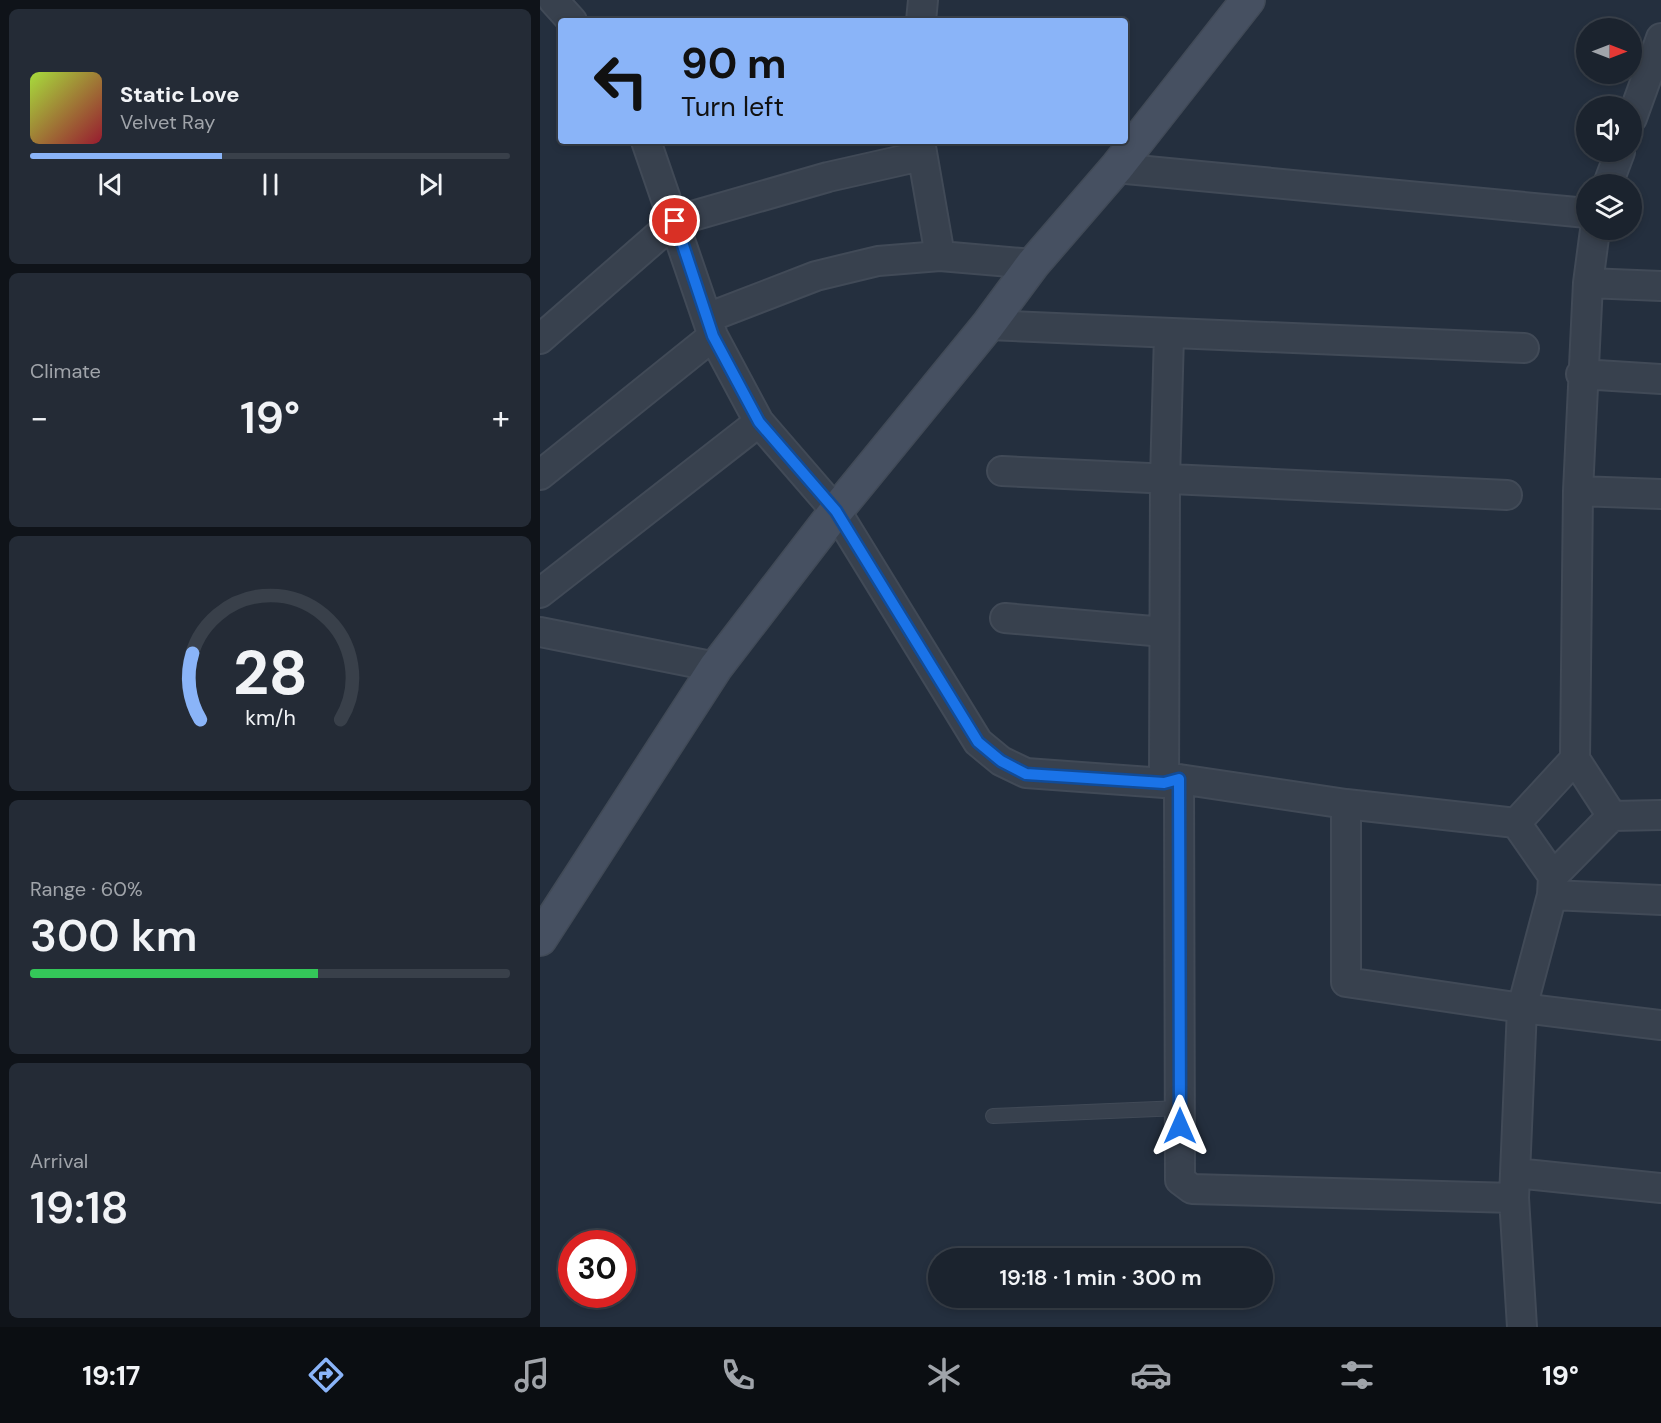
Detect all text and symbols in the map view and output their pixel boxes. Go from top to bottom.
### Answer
north arrow [1576,18,1642,84]
map controls [1576,18,1642,240]
text: 90 m [681,36,787,91]
icon: left [582,42,660,120]
text: Static Love [120,80,240,109]
text: Turn left [681,89,784,124]
button: sound [1576,96,1642,162]
text: Velvet Ray [120,109,215,135]
icon: previous [94,168,127,201]
icon: pause [254,168,287,201]
icon: next [414,168,447,201]
button: layers [1576,174,1642,240]
pin [649,195,700,246]
icon: arrive [658,204,691,237]
text: Climate [30,358,101,384]
text: 19° [240,388,300,447]
text: − [30,396,48,439]
text: + [492,396,510,439]
text: 28 [232,633,308,714]
text: km/h [245,705,295,733]
text: Range · 60% [30,876,143,902]
text: 300 km [30,906,197,965]
position arrow [1148,1094,1212,1158]
text: Arrival [30,1148,88,1174]
text: 19:18 [30,1178,129,1237]
speed limit sign: 30 [558,1230,636,1308]
text: 19:18 · 1 min · 300 m [999,1263,1202,1292]
icon: directions [305,1354,347,1396]
icon: music [511,1354,553,1396]
icon: phone [717,1354,759,1396]
icon: climate [923,1354,965,1396]
icon: car [1130,1354,1172,1396]
icon: filters [1336,1354,1378,1396]
text: 19:17 [82,1358,140,1393]
text: 19° [1542,1358,1579,1393]

